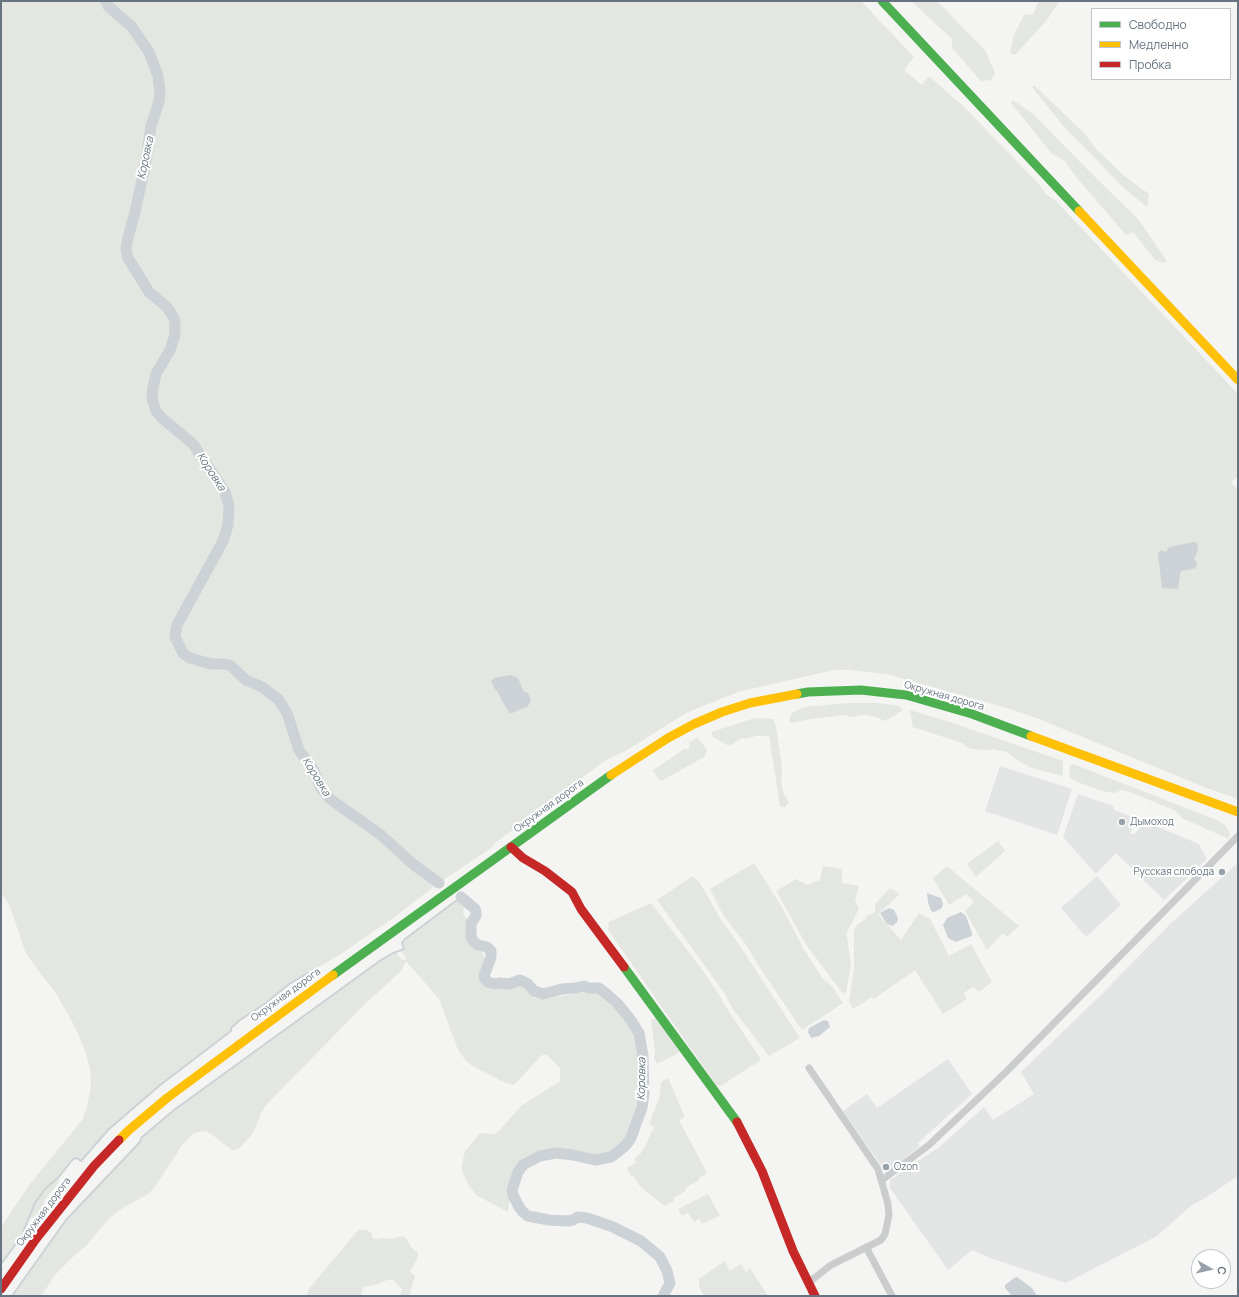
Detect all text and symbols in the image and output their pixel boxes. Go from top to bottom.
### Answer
legend [1091,8,1231,80]
text: Свободно [1129,16,1187,33]
text: Медленно [1129,36,1189,53]
text: Пробка [1129,56,1171,73]
water label: Коровка [135,136,157,180]
water label: Коровка [194,450,228,494]
street label: Окружная дорога [902,679,986,713]
water label: Коровка [299,755,333,799]
street label: Окружная дорога [512,777,586,835]
place label: Дымоход [1130,816,1174,828]
marker: Дымоход [1117,817,1127,827]
place label: Русская слобода [1134,866,1214,878]
marker: Русская слобода [1217,867,1227,877]
street label: Окружная дорога [249,966,323,1024]
water label: Коровка [635,1057,649,1101]
place label: Ozon [894,1161,918,1173]
marker: Ozon [881,1162,891,1172]
street label: Окружная дорога [14,1175,74,1249]
north arrow [1191,1249,1231,1289]
text: С [1214,1266,1230,1276]

